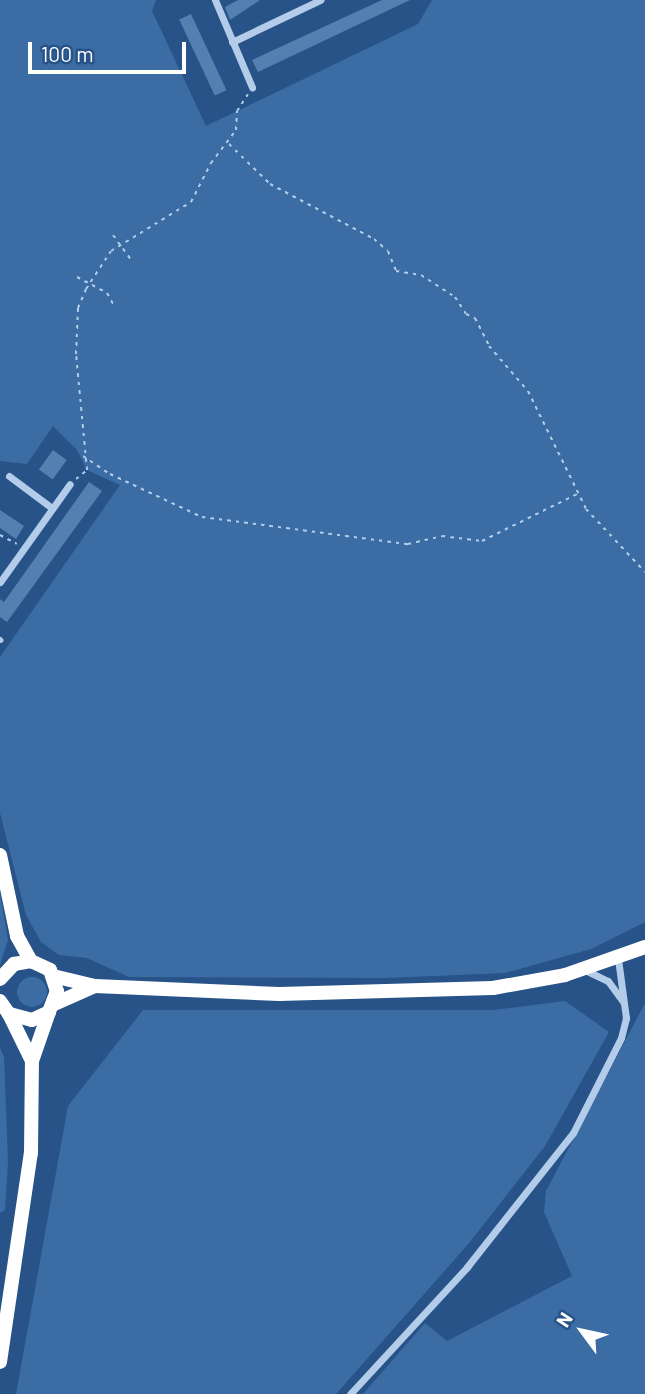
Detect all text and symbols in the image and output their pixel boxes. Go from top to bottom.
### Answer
scale bar [32,28,189,72]
text: 100 m [41,41,94,66]
north arrow [547,1296,617,1366]
text: N [551,1308,577,1331]

